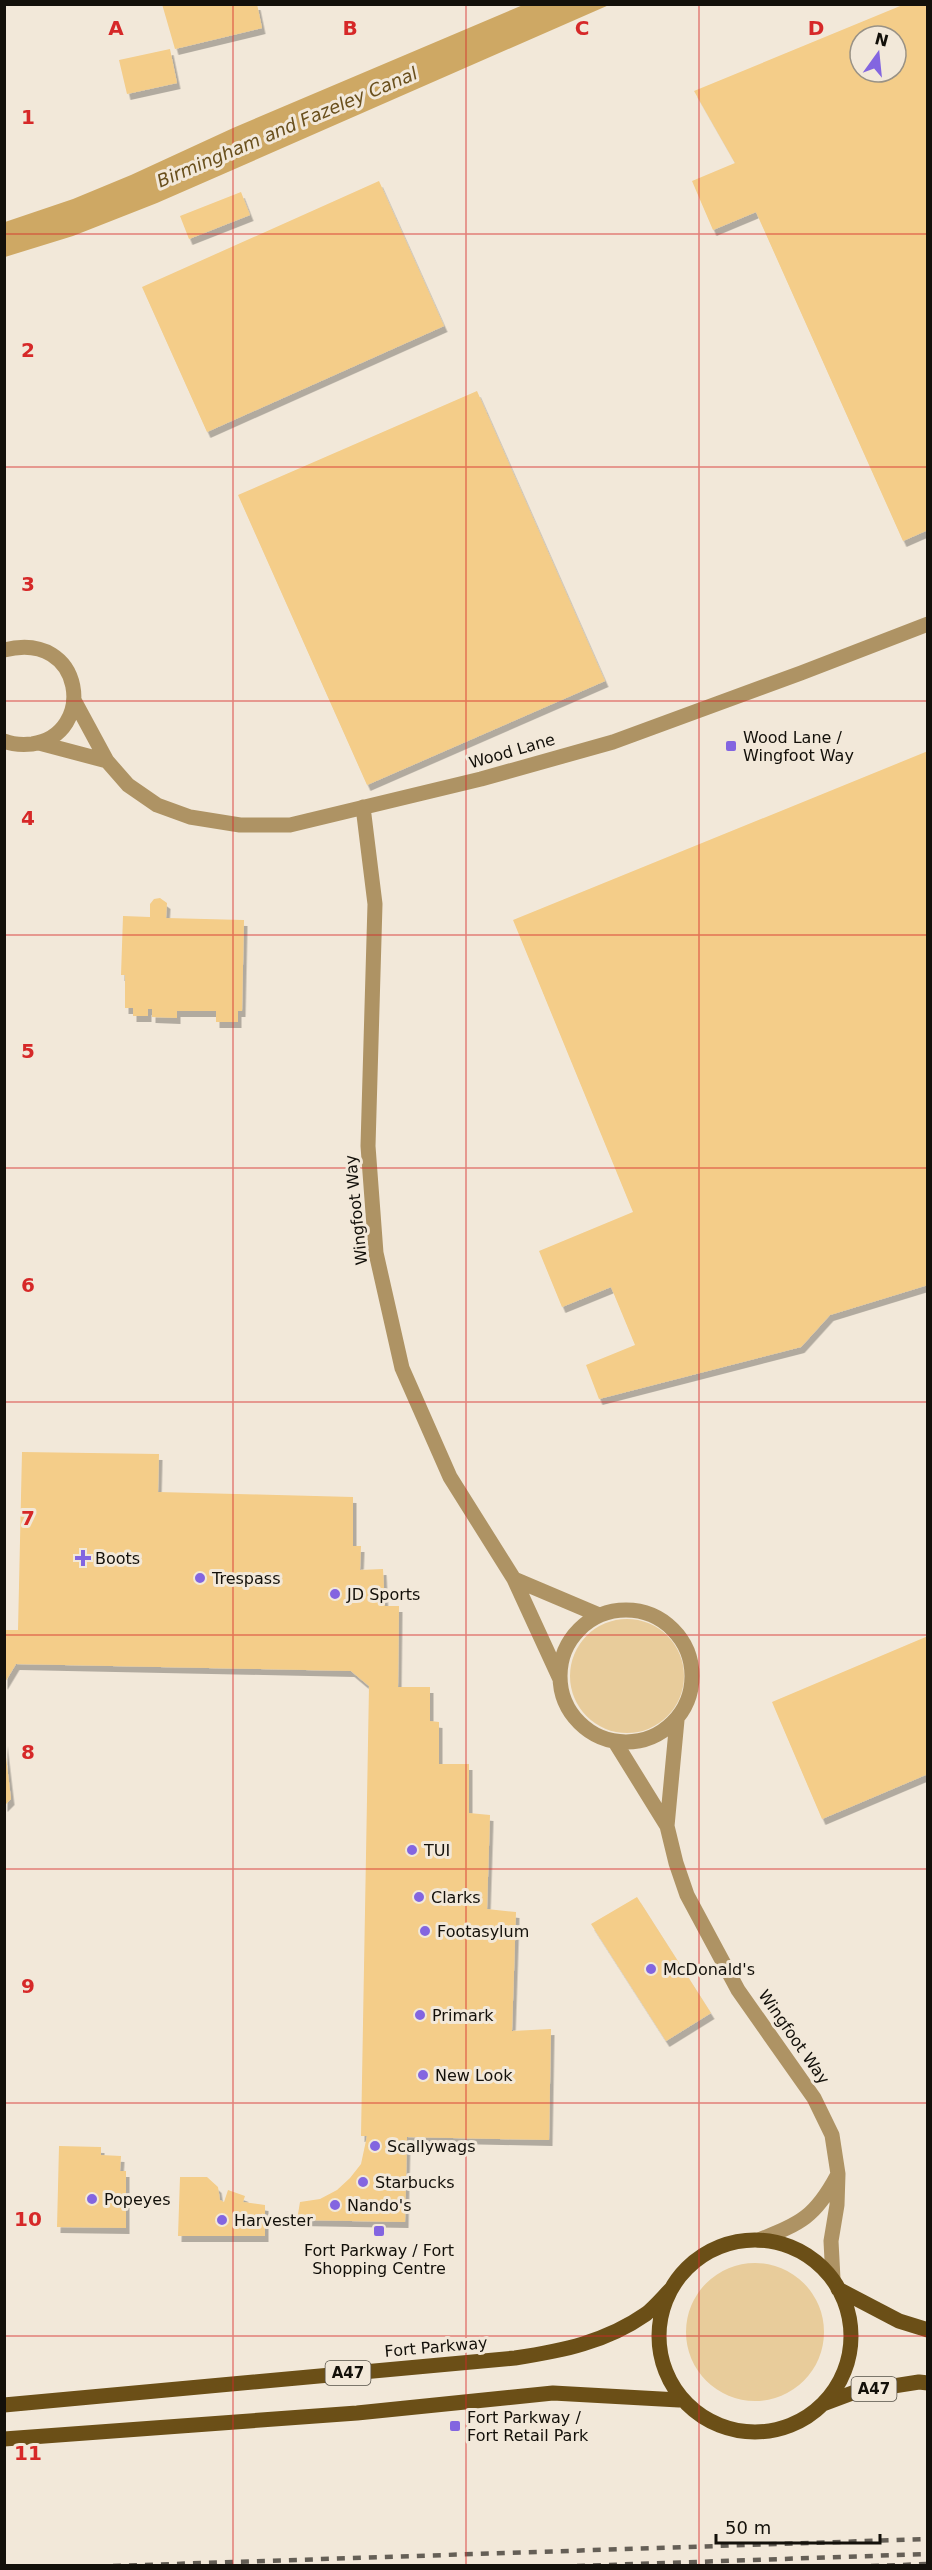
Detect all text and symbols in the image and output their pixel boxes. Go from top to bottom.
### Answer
text: A [108,16,124,40]
text: B [342,16,358,40]
text: C [575,16,589,40]
text: D [808,16,824,40]
north arrow [848,24,908,84]
text: N [873,29,891,51]
water label: Birmingham and Fazeley Canal [154,62,420,192]
text: 1 [21,105,35,129]
text: 2 [21,338,35,362]
text: 3 [21,572,35,596]
place label: Wood Lane / Wingfoot Way [743,728,854,765]
street label: Wood Lane [467,730,557,772]
marker: Wood Lane / Wingfoot Way [724,739,738,753]
text: 4 [21,806,35,830]
text: 5 [21,1039,35,1063]
street label: Wingfoot Way [341,1154,371,1266]
text: 6 [21,1273,35,1297]
text: 7 [21,1506,35,1530]
place label: Boots [95,1549,140,1568]
marker: Boots [76,1551,90,1565]
place label: Trespass [211,1569,280,1588]
marker: Trespass [193,1571,207,1585]
place label: JD Sports [346,1585,420,1604]
marker: JD Sports [328,1587,342,1601]
text: 8 [21,1740,35,1764]
place label: TUI [423,1841,450,1860]
marker: TUI [405,1843,419,1857]
place label: Clarks [431,1888,481,1907]
marker: Clarks [412,1890,426,1904]
place label: Footasylum [437,1922,529,1941]
marker: Footasylum [418,1924,432,1938]
place label: McDonald's [663,1960,755,1979]
marker: McDonald's [644,1962,658,1976]
text: 9 [21,1974,35,1998]
street label: Wingfoot Way [754,1986,834,2088]
place label: Primark [432,2006,494,2025]
marker: Primark [413,2008,427,2022]
place label: New Look [435,2066,513,2085]
marker: New Look [416,2068,430,2082]
place label: Scallywags [387,2137,476,2156]
marker: Scallywags [368,2139,382,2153]
place label: Starbucks [375,2173,455,2192]
marker: Starbucks [356,2175,370,2189]
place label: Popeyes [104,2190,171,2209]
marker: Popeyes [85,2192,99,2206]
place label: Nando's [347,2196,412,2215]
marker: Nando's [328,2198,342,2212]
text: 10 [14,2207,42,2231]
place label: Harvester [234,2211,313,2230]
marker: Harvester [215,2213,229,2227]
marker: Fort Parkway / Fort Shopping Centre [372,2224,386,2238]
place label: Fort Parkway / Fort Shopping Centre [304,2241,454,2278]
street label: Fort Parkway [384,2333,488,2361]
road number: A47 [326,2361,370,2385]
road number: A47 [852,2377,896,2401]
place label: Fort Parkway / Fort Retail Park [467,2408,589,2445]
marker: Fort Parkway / Fort Retail Park [448,2419,462,2433]
text: 11 [14,2441,42,2465]
scale bar [716,2507,880,2545]
text: 50 m [725,2517,771,2538]

